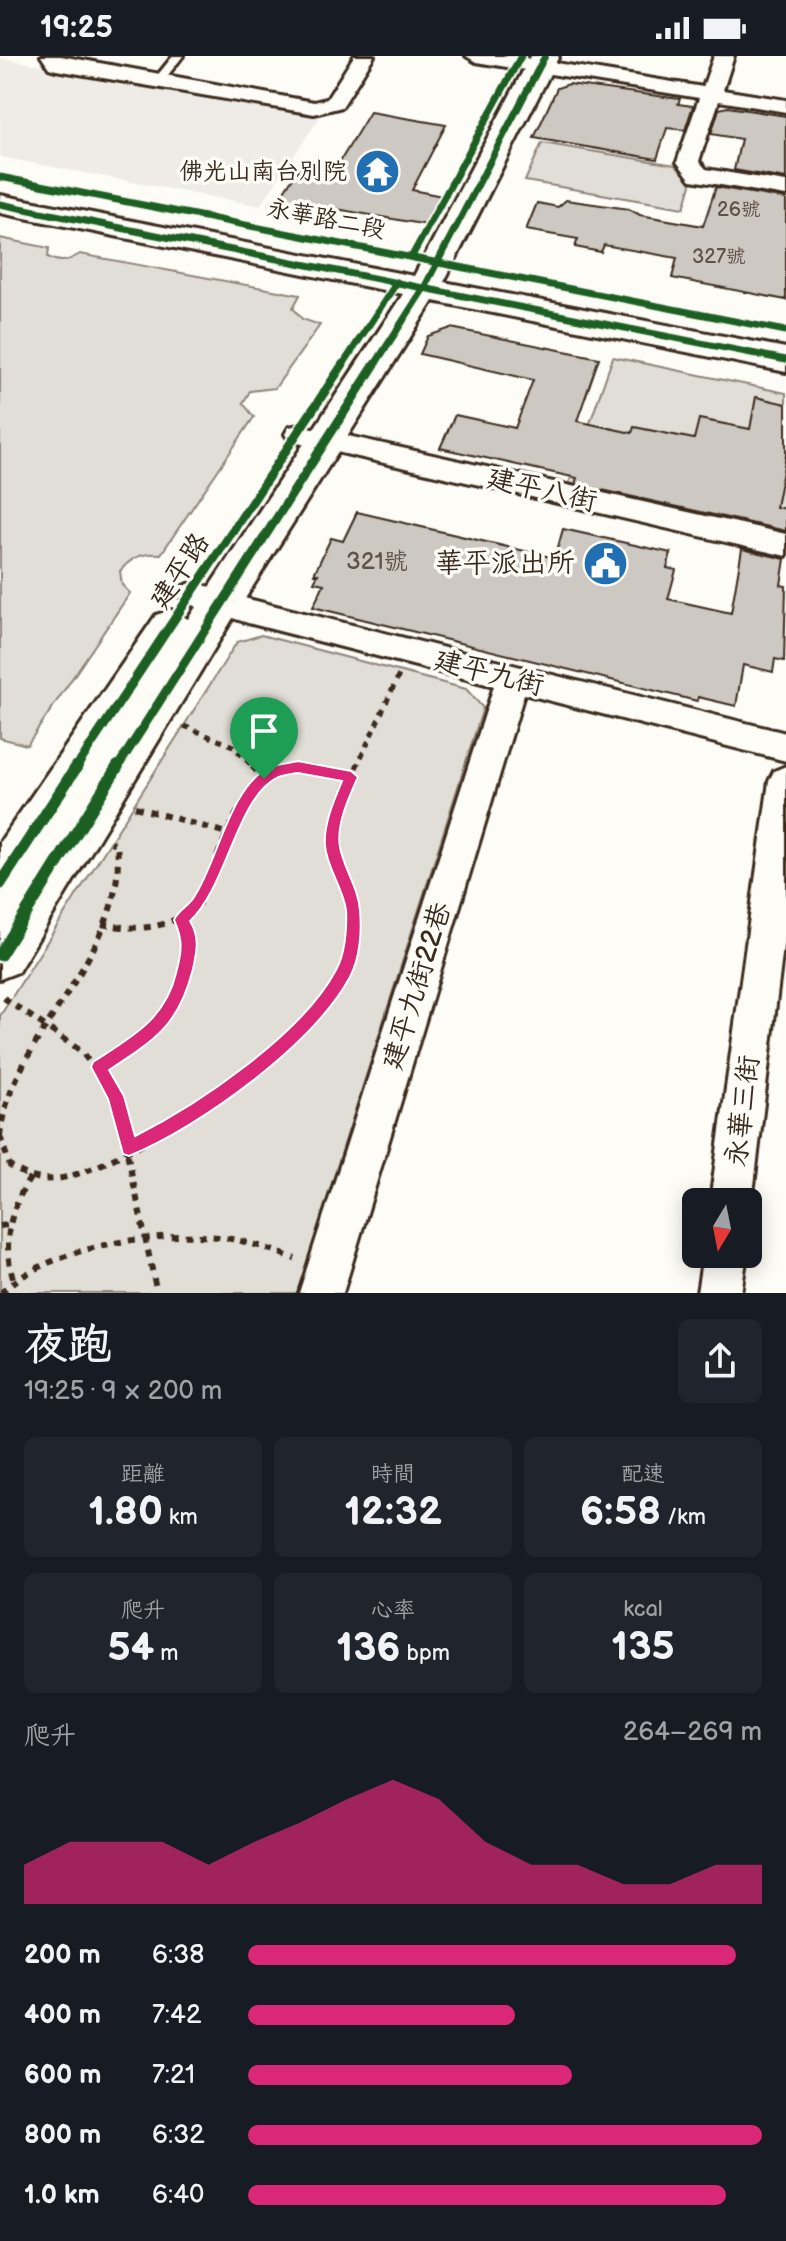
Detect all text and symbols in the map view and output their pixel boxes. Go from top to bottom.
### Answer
text: 19:25 [40,10,113,46]
temple icon: 佛光山南台別院 [354,147,402,195]
place label: 佛光山南台別院 [179,157,347,186]
street label: 永華路二段 [264,193,388,245]
house number: 26號 [717,198,761,222]
house number: 327號 [692,245,746,269]
street label: 建平八街 [484,461,600,519]
street label: 建平路 [143,527,217,615]
public building icon: 華平派出所 [582,539,630,587]
house number: 321號 [346,547,408,576]
place label: 華平派出所 [435,547,575,580]
street label: 建平九街 [431,643,547,703]
pin [230,697,298,779]
icon: arrive [242,709,286,753]
street label: 建平九街22巷 [376,897,458,1074]
street label: 永華三街 [720,1053,766,1169]
north arrow [682,1188,762,1268]
map controls [682,1188,762,1268]
text: 夜跑 [24,1319,112,1372]
button: share [678,1319,762,1403]
text: 19:25 · 9 × 200 m [24,1376,222,1407]
text: 距離 [121,1461,165,1488]
text: 時間 [371,1461,415,1488]
text: 配速 [621,1461,665,1488]
text: 1.80 [88,1488,163,1536]
text: 12:32 [344,1488,442,1536]
text: 6:58 [580,1488,661,1536]
text: km [163,1504,198,1531]
text: /km [661,1504,706,1531]
text: kcal [623,1596,663,1623]
text: 爬升 [121,1597,165,1624]
text: 心率 [371,1597,415,1624]
text: 135 [611,1623,675,1671]
text: 54 [108,1624,154,1672]
text: 136 [336,1624,401,1672]
text: m [154,1640,178,1667]
text: bpm [401,1640,450,1667]
text: 264–269 m [623,1717,762,1748]
text: 爬升 [24,1721,76,1752]
text: 200 m [24,1940,101,1971]
text: 6:38 [152,1940,204,1971]
text: 400 m [24,2000,101,2031]
text: 7:42 [152,2000,201,2031]
text: 600 m [24,2060,101,2091]
text: 7:21 [152,2060,195,2091]
text: 800 m [24,2120,101,2151]
text: 6:32 [152,2120,204,2151]
text: 1.0 km [24,2180,100,2211]
text: 6:40 [152,2180,204,2211]

